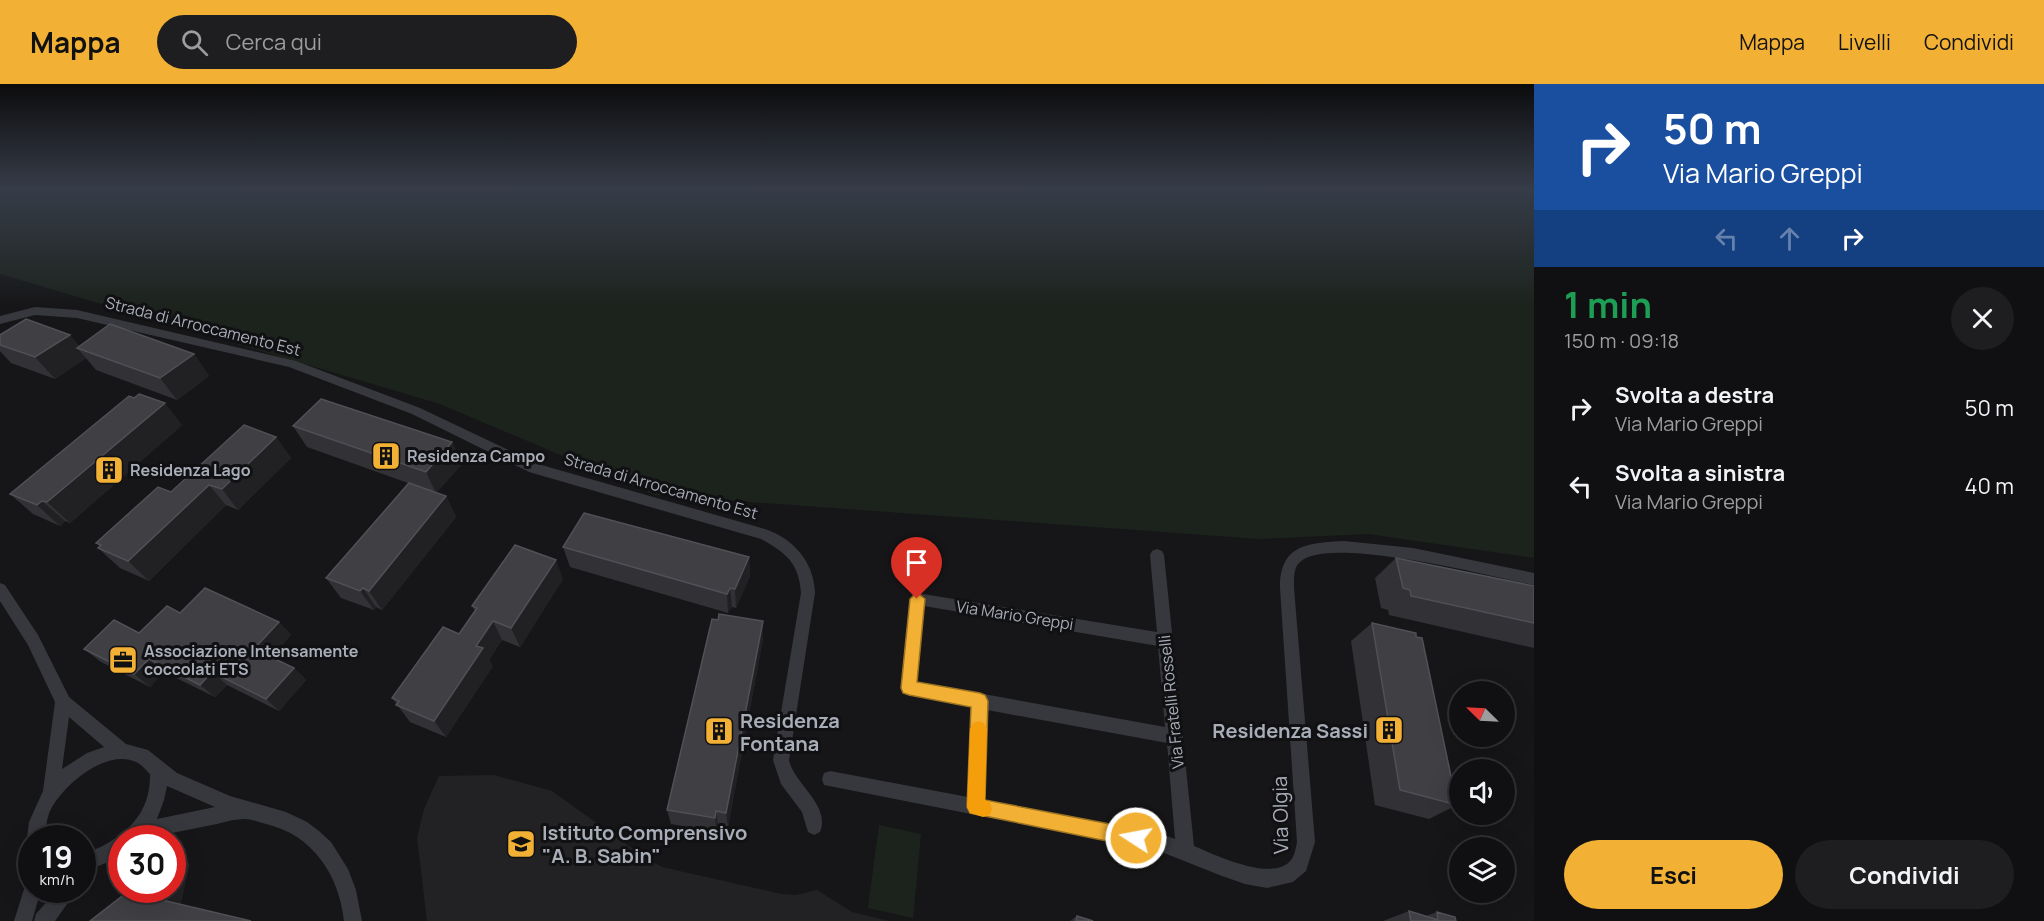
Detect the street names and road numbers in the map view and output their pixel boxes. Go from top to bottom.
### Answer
street label: Strada di Arroccamento Est [103,291,303,361]
street label: Strada di Arroccamento Est [562,448,760,524]
street label: Via Mario Greppi [955,595,1075,635]
street label: Via Fratelli Rosselli [1153,634,1189,770]
street label: Via Olgia [1266,776,1294,854]

